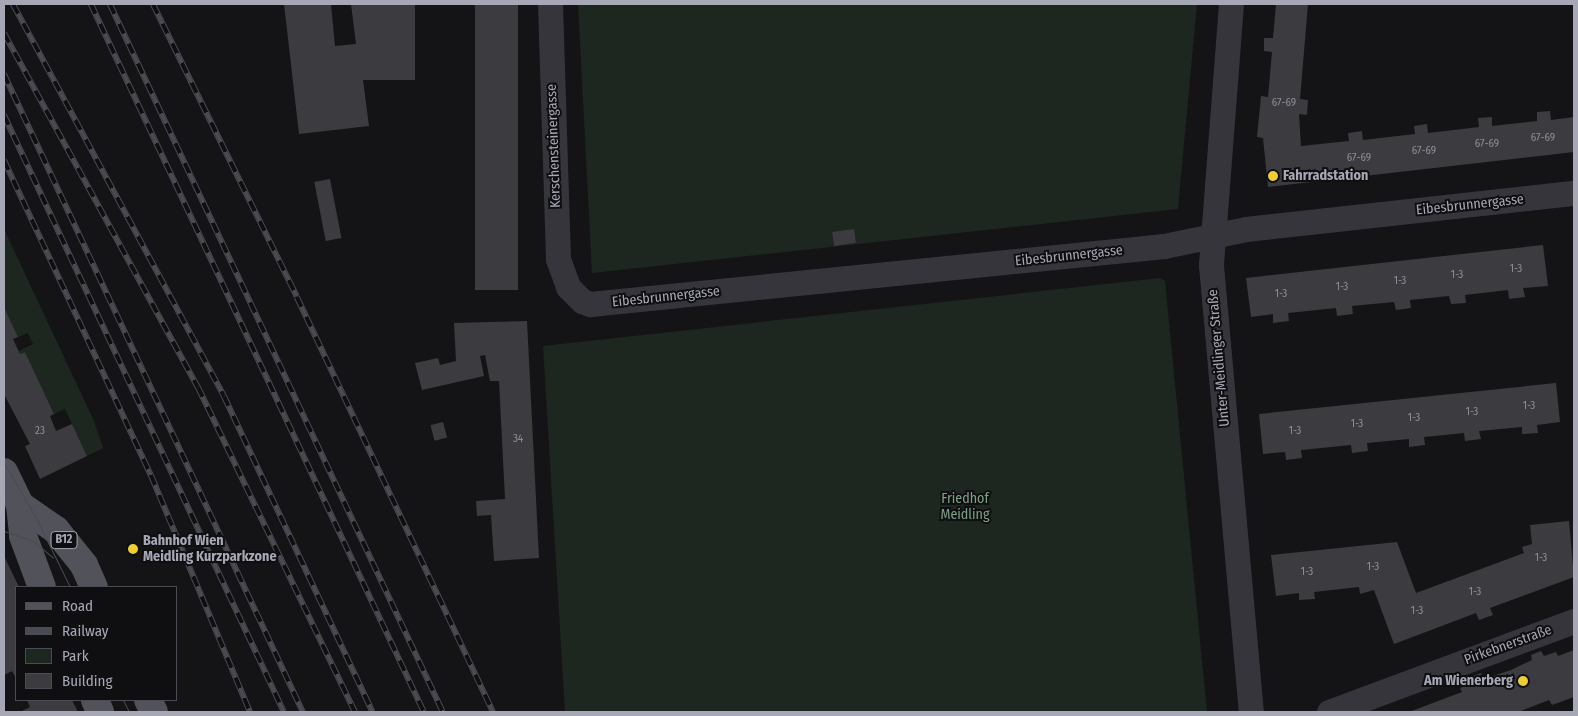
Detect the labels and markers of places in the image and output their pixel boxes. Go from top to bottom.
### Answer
place label: Fahrradstation [1283,168,1368,184]
marker: Fahrradstation [1267,170,1279,182]
place label: Bahnhof Wien Meidling Kurzparkzone [143,533,276,566]
marker: Bahnhof Wien Meidling Kurzparkzone [127,543,139,555]
place label: Am Wienerberg [1424,673,1513,689]
marker: Am Wienerberg [1517,675,1529,687]

